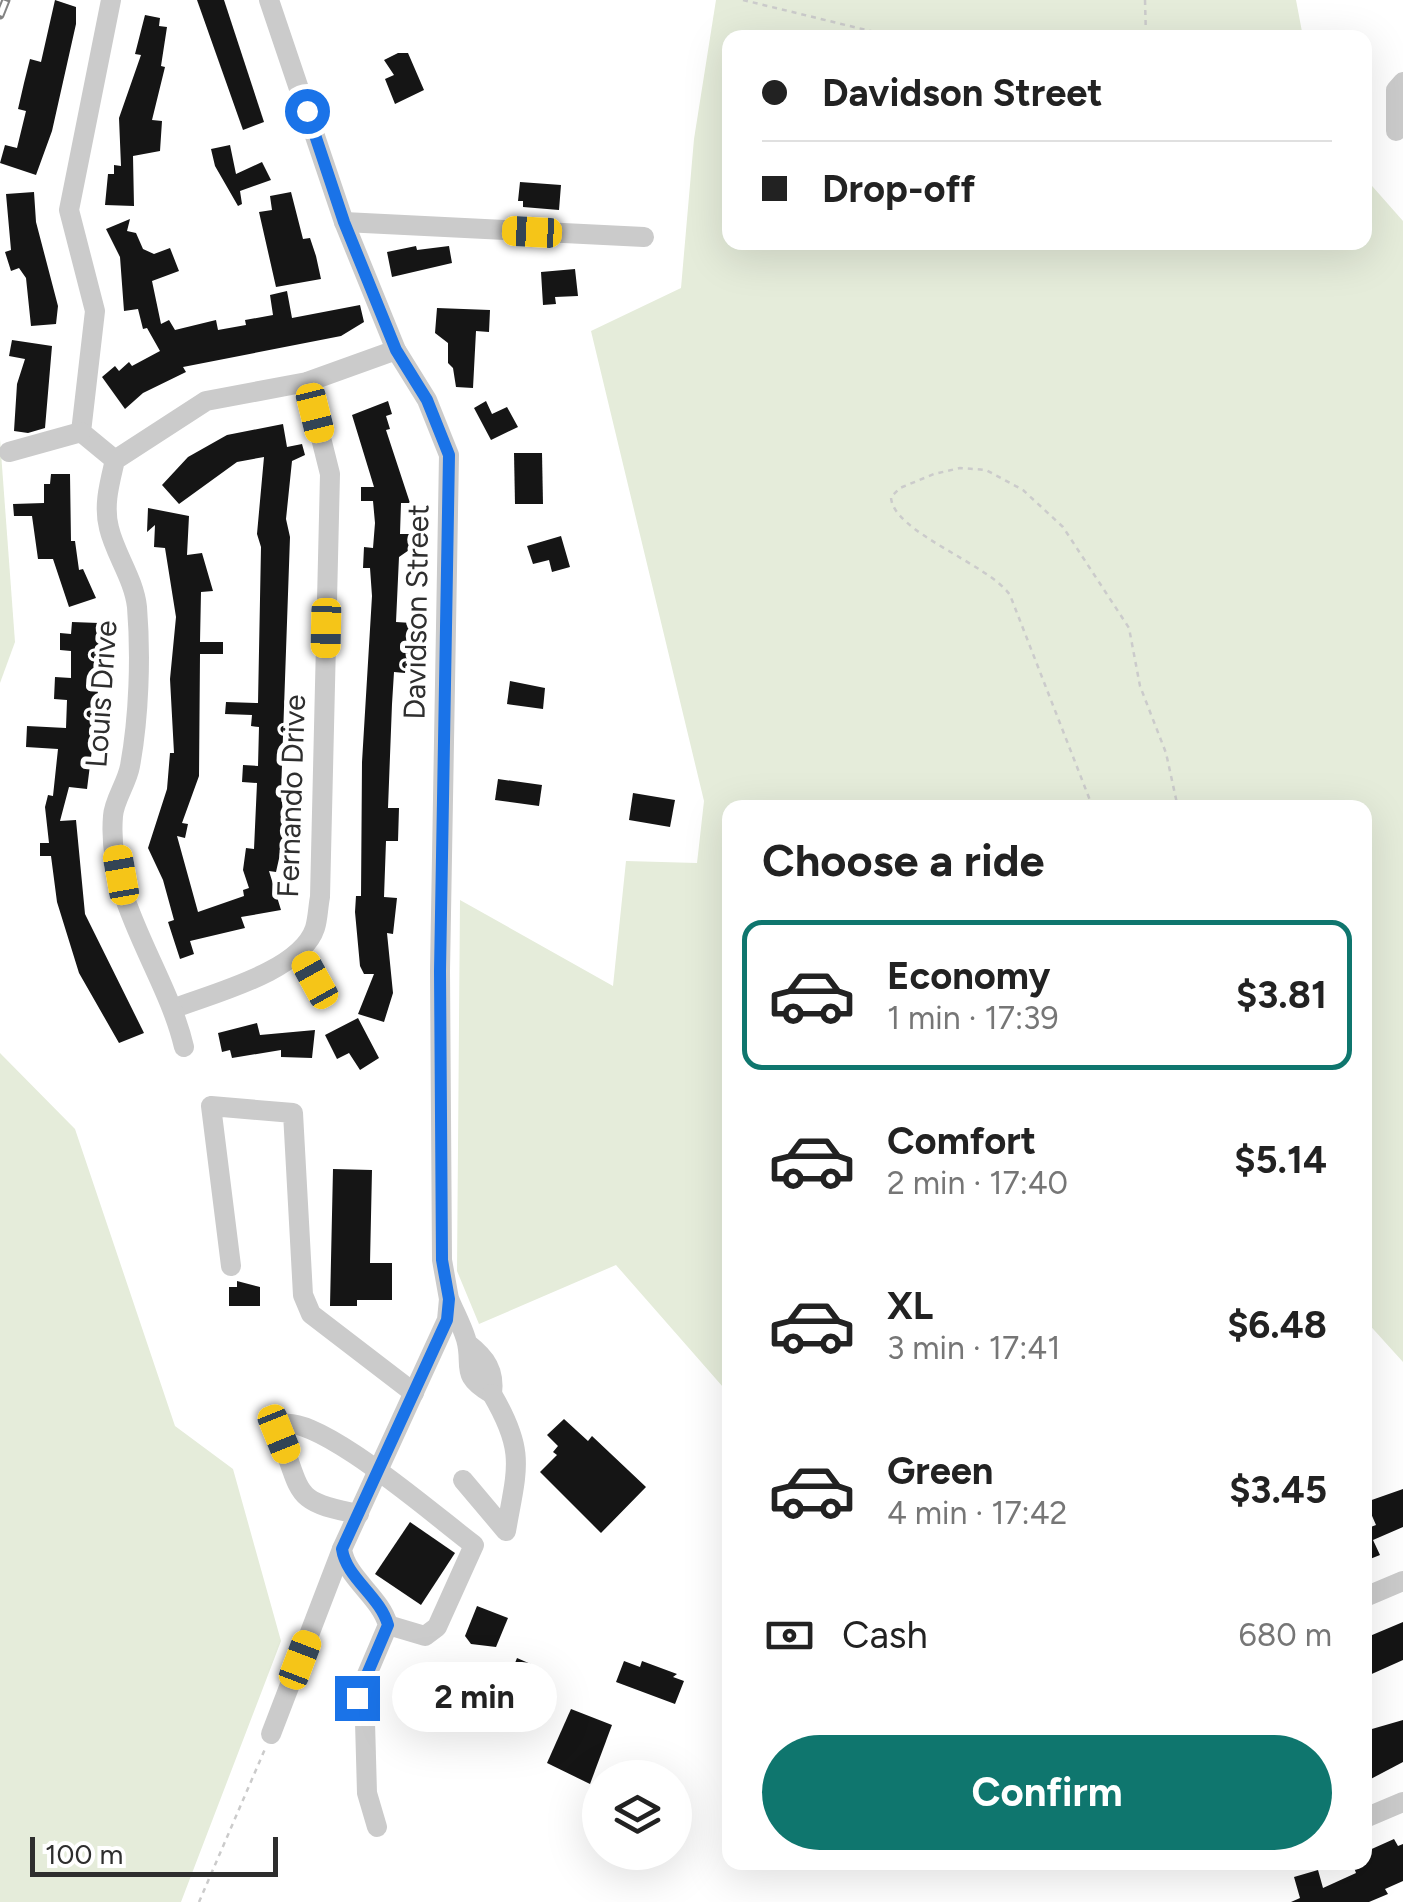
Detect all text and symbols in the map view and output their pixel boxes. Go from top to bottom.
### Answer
text: Davidson Street [822,70,1103,116]
route start [285,89,330,134]
text: Drop-off [822,166,975,212]
car [501,215,563,249]
car [293,380,337,446]
street label: Davidson Street [396,504,436,720]
car [310,598,342,658]
street label: Louis Drive [77,619,125,769]
street label: Fernando Drive [269,694,313,898]
text: Choose a ride [762,833,1044,887]
car [101,843,141,907]
car [287,946,343,1014]
icon: car [767,950,857,1040]
text: Economy [887,953,1050,999]
text: $3.81 [1236,972,1327,1018]
text: 1 min · 17:39 [887,999,1059,1037]
icon: car [767,1115,857,1205]
text: Comfort [887,1118,1036,1164]
text: $5.14 [1234,1137,1327,1183]
text: 2 min · 17:40 [887,1164,1068,1202]
icon: car [767,1280,857,1370]
text: XL [887,1283,933,1329]
text: $6.48 [1227,1302,1327,1348]
text: 3 min · 17:41 [887,1329,1060,1367]
car [254,1401,304,1467]
icon: car [767,1445,857,1535]
text: Green [887,1448,993,1494]
text: $3.45 [1229,1467,1327,1513]
text: 4 min · 17:42 [887,1494,1067,1532]
icon: cash [762,1608,817,1663]
text: Cash [842,1612,928,1658]
text: 680 m [1239,1616,1332,1654]
car [275,1627,325,1693]
callout: 2 min [392,1663,557,1733]
route end [335,1676,380,1721]
text: 2 min [434,1678,515,1716]
button: Confirm [762,1735,1332,1850]
map controls [582,1760,692,1870]
button: layers [582,1760,692,1870]
scale bar [30,1832,278,1876]
text: 100 m [45,1837,123,1871]

